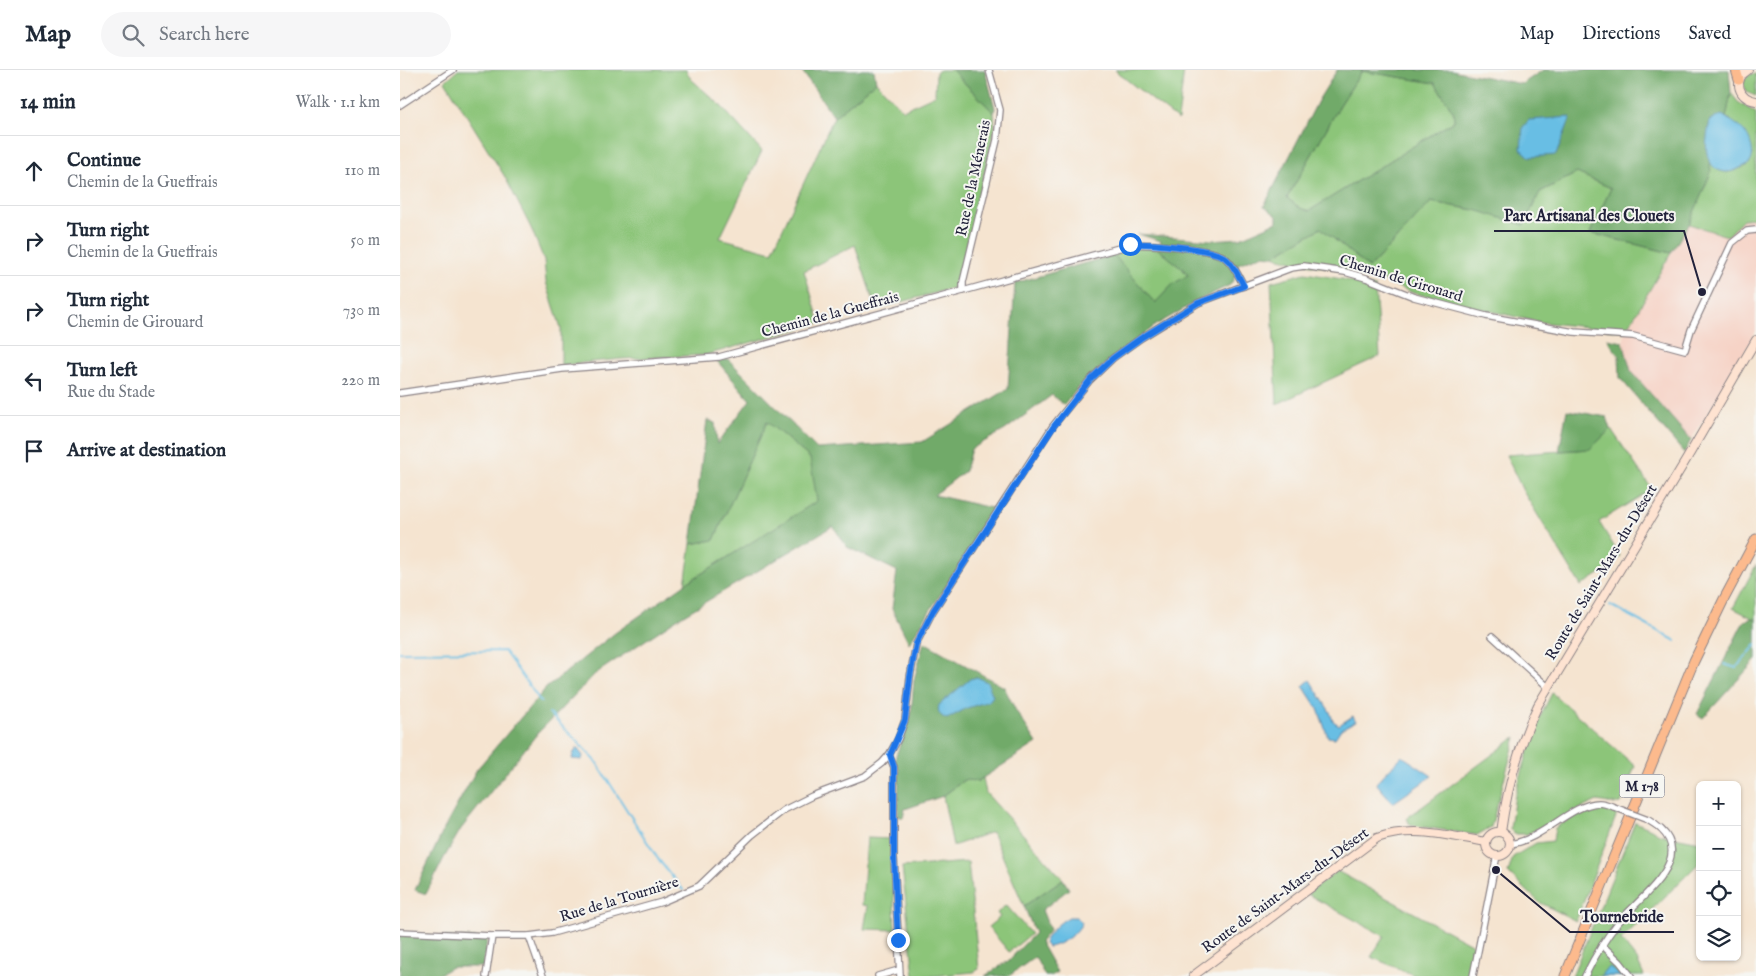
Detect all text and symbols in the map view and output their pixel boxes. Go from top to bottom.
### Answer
search box [101,12,451,57]
text: Map [25,19,71,50]
icon: search [119,21,147,49]
text: Search here [159,23,250,47]
text: Map [1520,23,1554,46]
text: Directions [1582,23,1660,46]
text: Saved [1688,23,1731,46]
text: 14 min [20,89,76,116]
text: Walk · 1.1 km [296,93,380,113]
street label: Rue de la Ménerais [952,118,995,238]
text: Continue [67,149,141,173]
icon: ahead [20,157,48,185]
text: 110 m [344,161,380,181]
text: Chemin de la Gueffrais [67,173,218,193]
callout: Parc Artisanal des Clouets [1494,200,1684,231]
text: Parc Artisanal des Clouets [1504,207,1675,227]
text: Turn right [67,219,149,243]
icon: right [20,227,48,255]
text: 50 m [351,231,380,251]
route start [1119,233,1142,256]
text: Chemin de la Gueffrais [67,243,218,263]
street label: Chemin de Girouard [1337,251,1466,307]
street label: Chemin de la Gueffrais [759,287,901,342]
text: Turn right [67,289,149,313]
icon: right [20,297,48,325]
text: 730 m [343,301,380,321]
text: Chemin de Girouard [67,313,203,333]
text: Turn left [67,359,138,383]
icon: left [20,367,48,395]
text: 220 m [341,371,380,391]
text: Rue du Stade [67,383,155,403]
icon: arrive [20,437,48,465]
text: Arrive at destination [67,439,226,463]
street label: Route de Saint-Mars-du-Désert [1541,481,1662,664]
road number: M 178 [1620,774,1664,798]
map controls [1696,781,1741,961]
button: + [1696,781,1741,826]
street label: Route de Saint-Mars-du-Désert [1198,823,1372,957]
button: − [1696,826,1741,871]
button: locate [1696,871,1741,916]
street label: Rue de la Tournière [557,872,681,927]
callout: Tournebride [1570,901,1674,932]
text: Tournebride [1579,908,1664,928]
button: layers [1696,916,1741,961]
route end [887,929,910,952]

